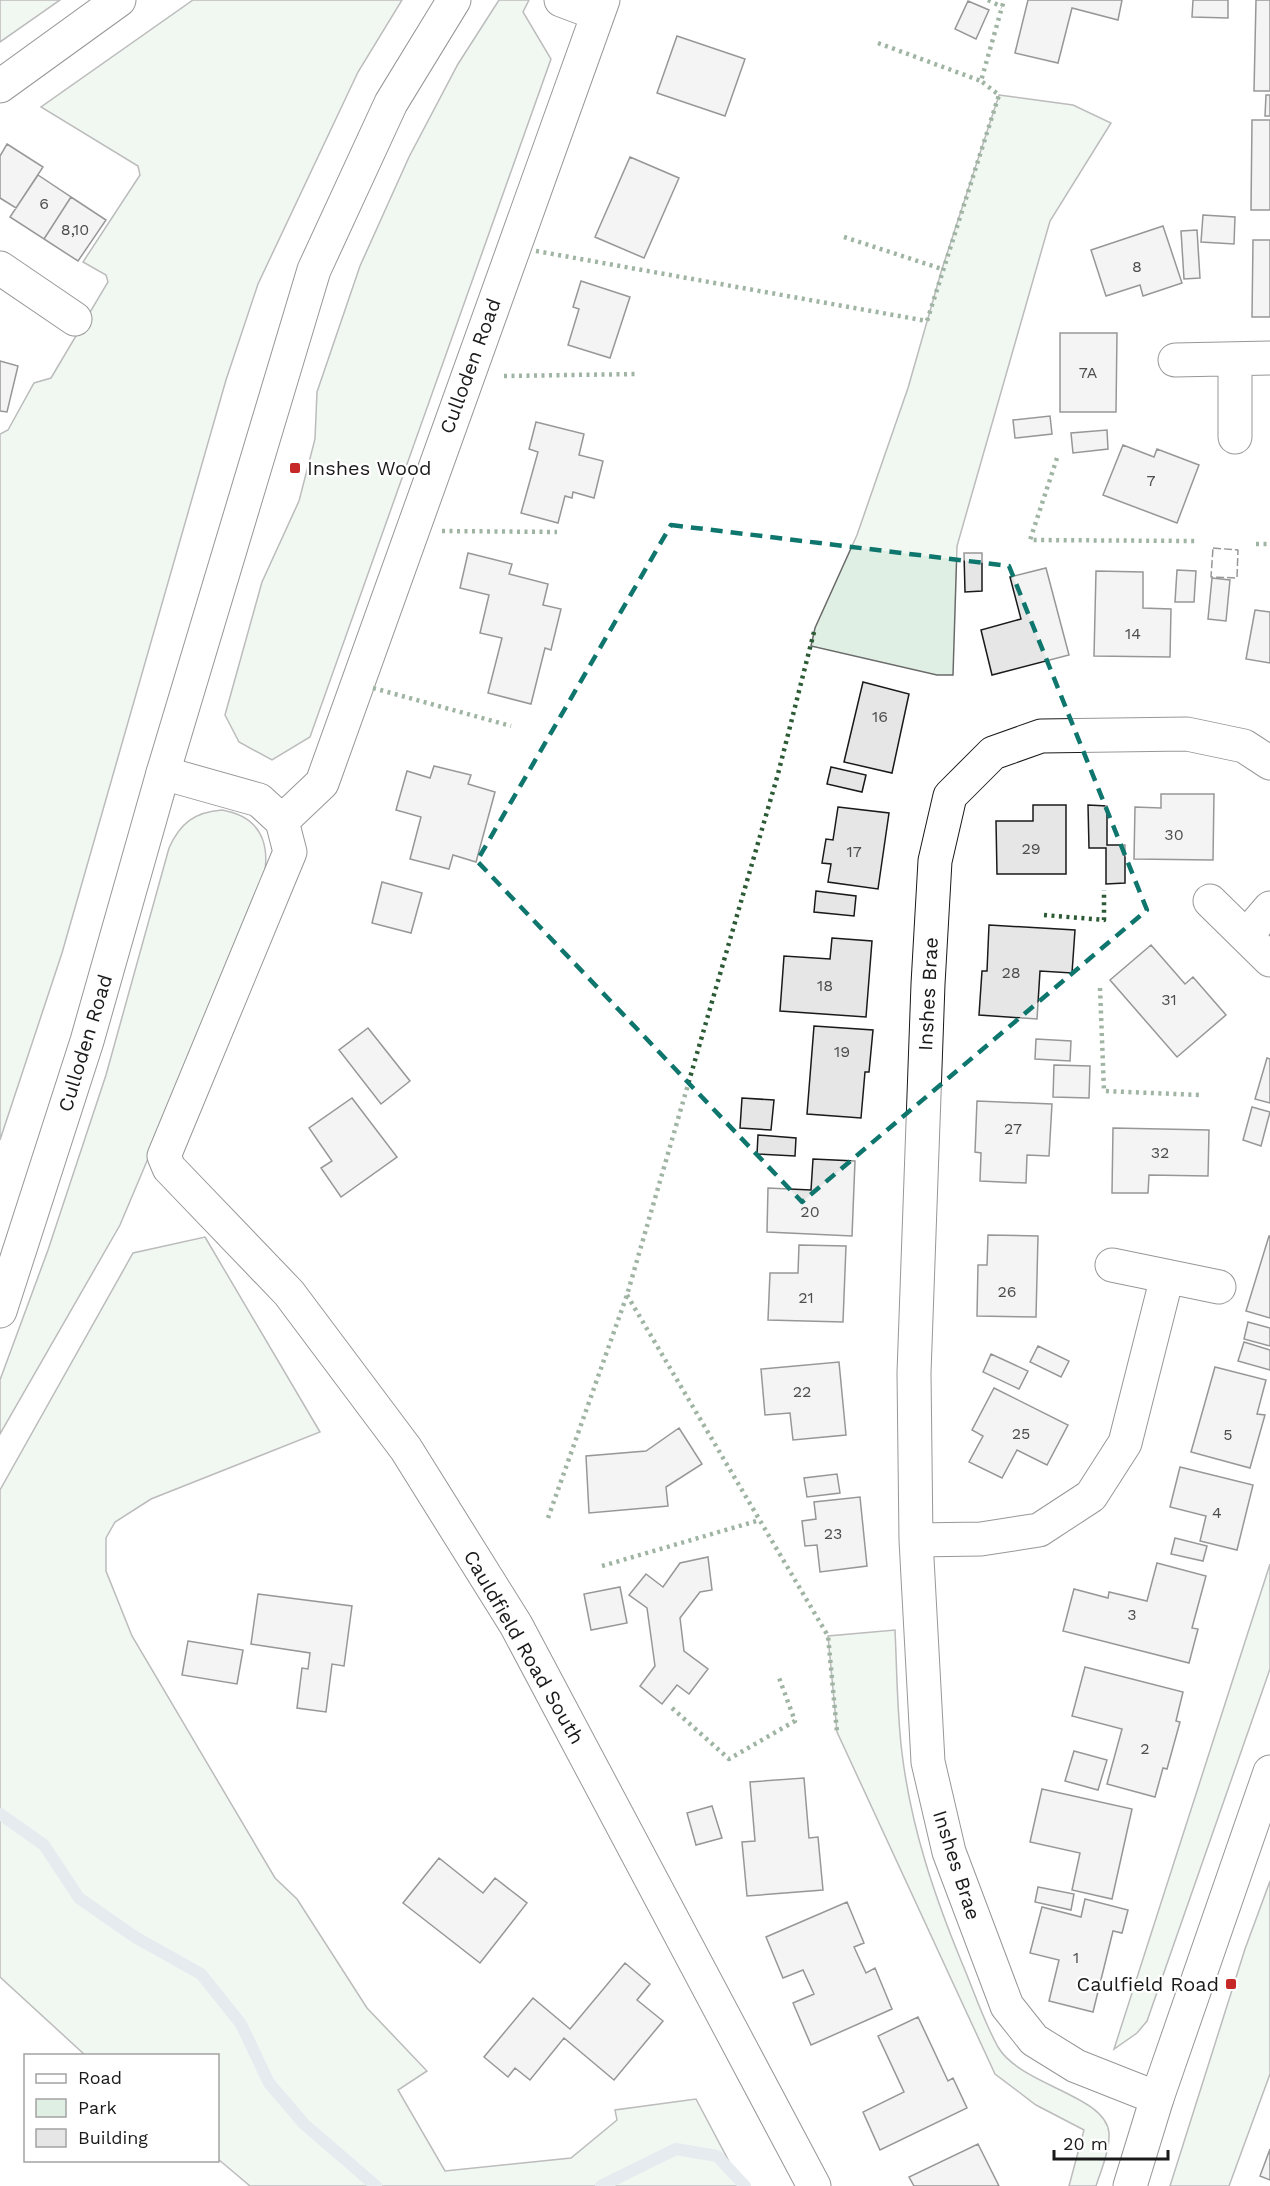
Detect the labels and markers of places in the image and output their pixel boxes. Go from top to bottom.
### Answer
place label: Inshes Wood [307,456,432,480]
marker: Inshes Wood [288,461,302,475]
place label: Caulfield Road [1076,1972,1219,1996]
marker: Caulfield Road [1224,1977,1238,1991]

